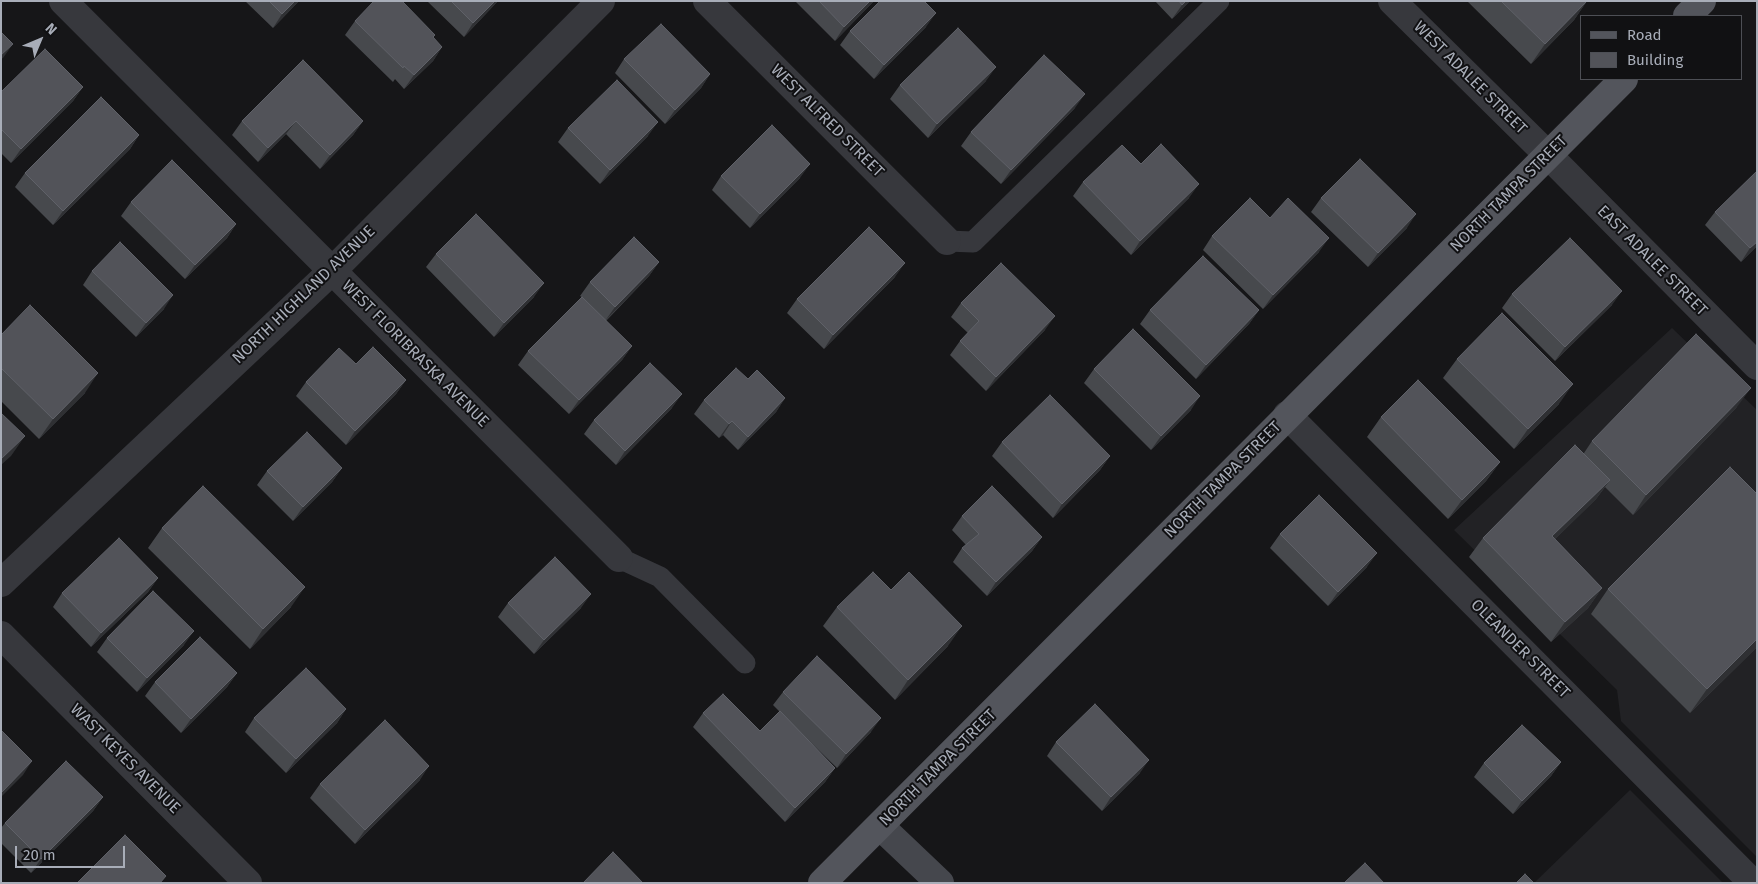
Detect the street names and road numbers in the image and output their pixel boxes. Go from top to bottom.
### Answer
street label: WEST ADALEE STREET [1409,17,1531,139]
street label: WEST ALFRED STREET [766,60,888,182]
street label: NORTH TAMPA STREET [1447,132,1571,256]
street label: EAST ADALEE STREET [1593,202,1711,320]
street label: NORTH HIGHLAND AVENUE [229,222,379,368]
street label: WEST FLORIBRASKA AVENUE [338,277,492,431]
street label: NORTH TAMPA STREET [1161,418,1285,542]
street label: OLEANDER STREET [1466,595,1574,703]
street label: WAST KEYES AVENUE [66,700,184,818]
street label: NORTH TAMPA STREET [876,706,1000,830]

